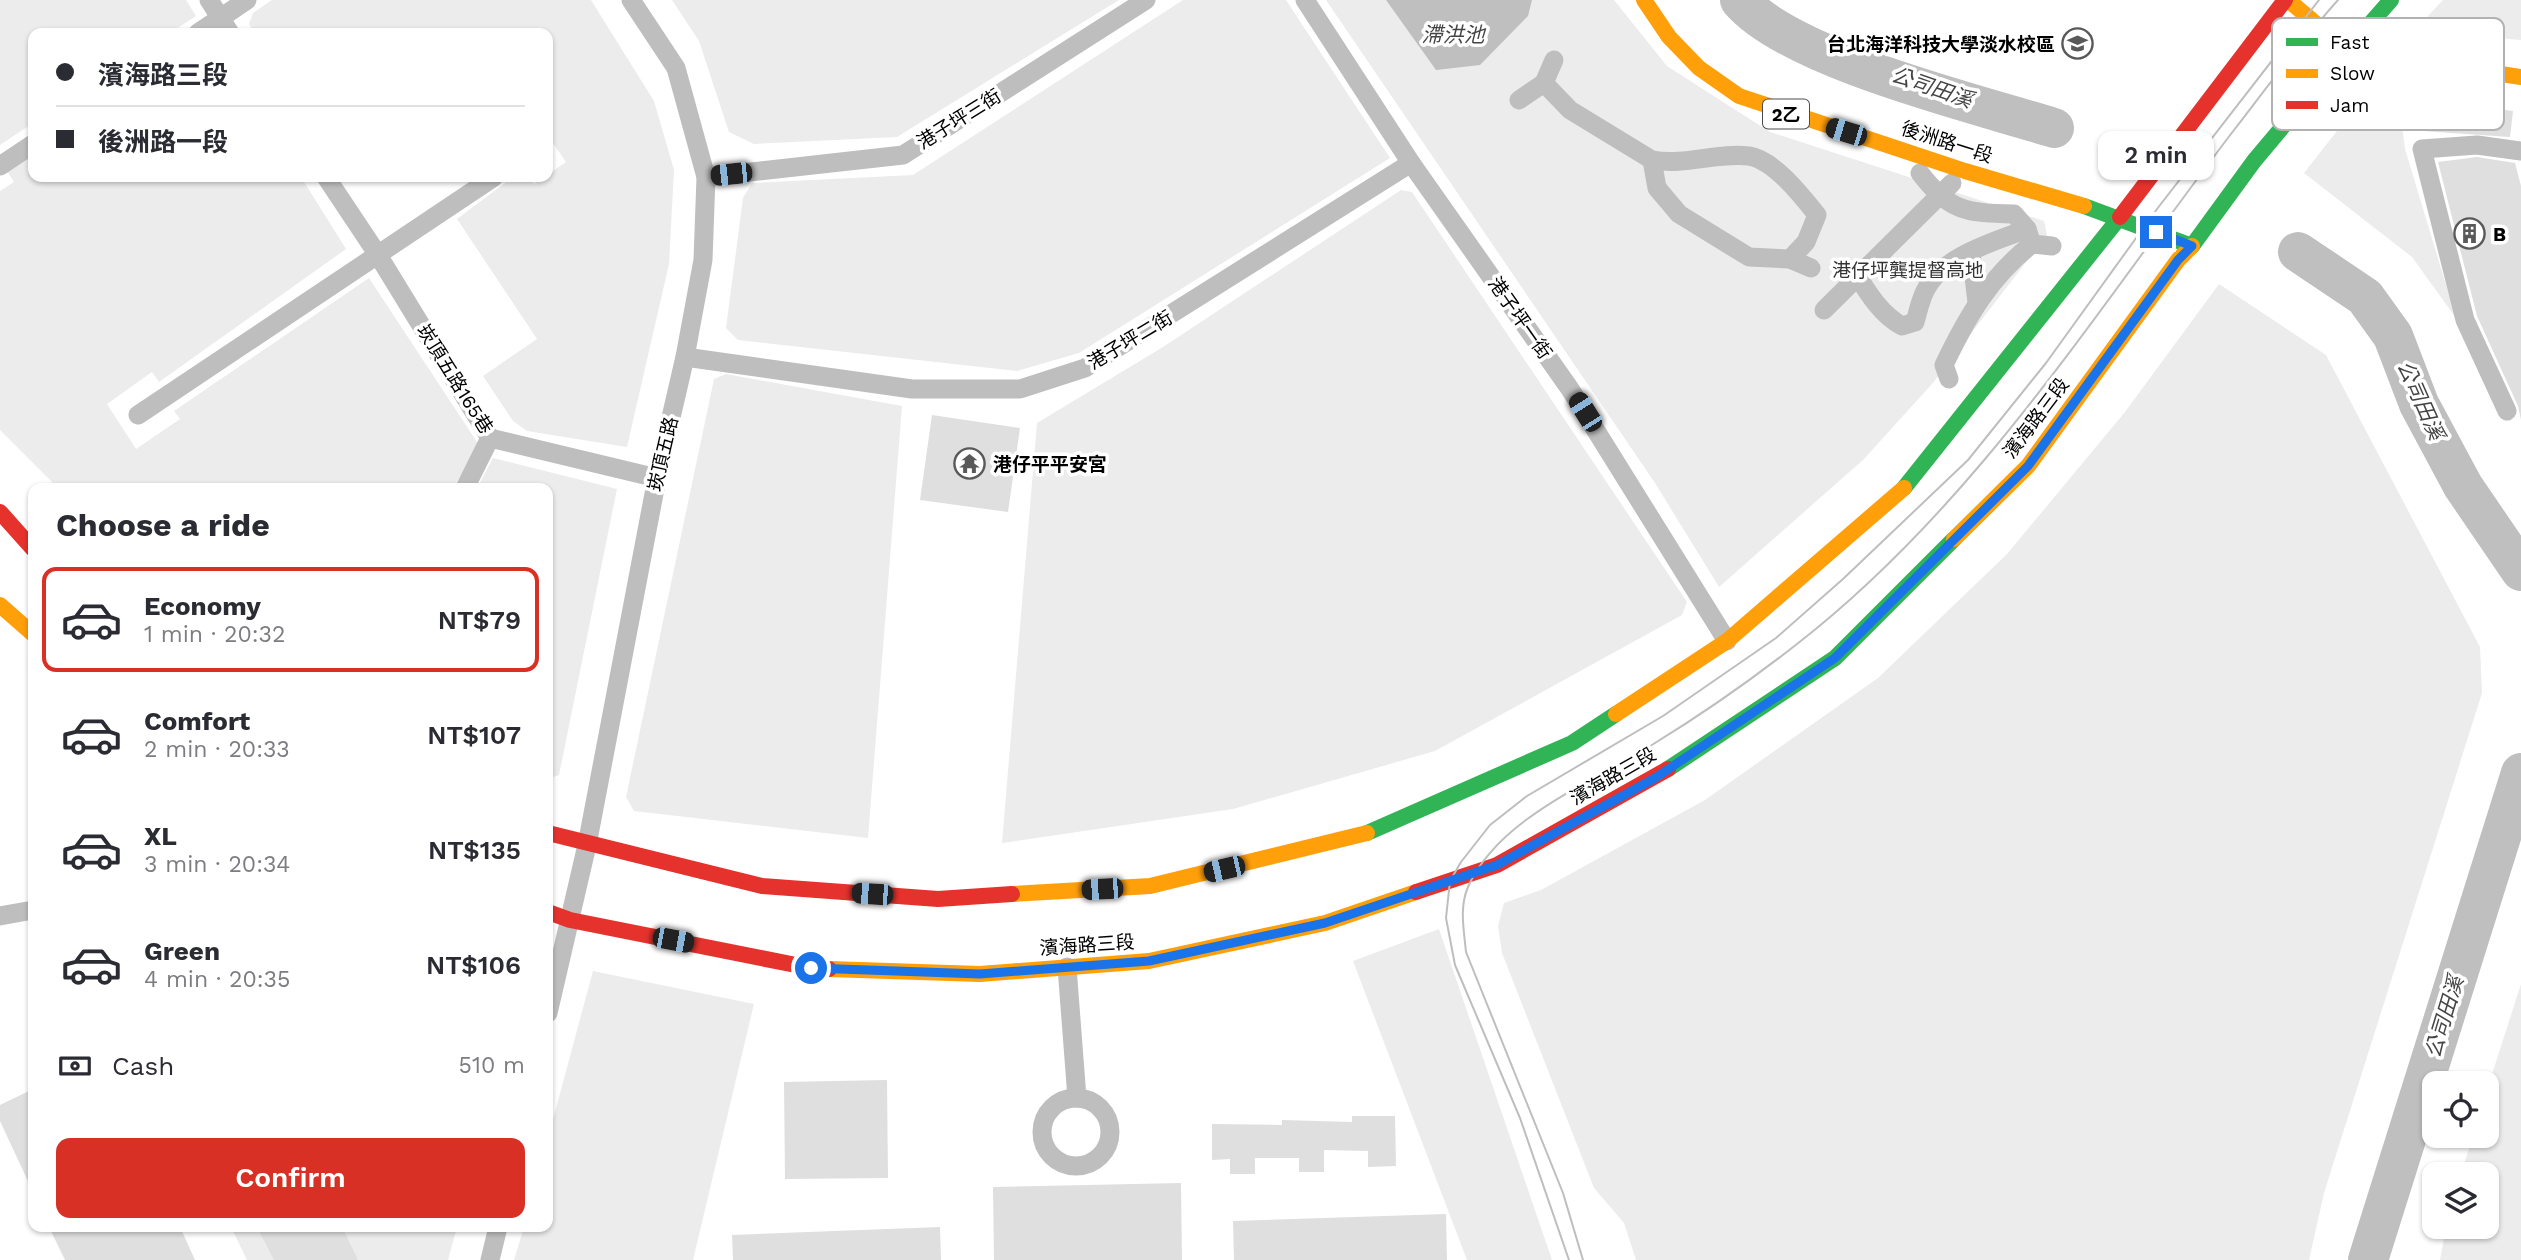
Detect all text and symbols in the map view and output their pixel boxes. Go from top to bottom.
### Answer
legend [2272,18,2504,130]
water label: 滯洪池 [1422,22,1486,47]
school or university icon: 台北海洋科技大學淡水校區 [2061,27,2095,61]
text: Fast [2330,31,2369,54]
place label: 台北海洋科技大學淡水校區 [1827,33,2055,56]
text: 濱海路三段 [98,60,228,90]
water label: 公司田溪 [1888,62,1979,113]
text: Slow [2330,62,2375,85]
street label: 港子坪三街 [913,84,1005,154]
text: Jam [2330,94,2369,117]
road number: 2乙 [1763,100,1809,128]
car [1823,116,1870,148]
street label: 後洲路一段 [1898,116,1996,168]
text: 後洲路一段 [98,127,228,157]
callout: 2 min [2098,131,2214,180]
text: 2 min [2124,142,2188,169]
car [710,161,753,187]
route end [2140,216,2172,248]
building icon: B [2453,217,2487,251]
place label: B [2493,223,2506,246]
park label: 港仔坪龔提督高地 [1832,259,1984,282]
street label: 港子坪一街 [1483,272,1557,364]
street label: 港子坪二街 [1083,306,1177,374]
street label: 崁頂五路165巷 [412,320,498,438]
water label: 公司田溪 [2392,357,2451,446]
street label: 濱海路三段 [1998,373,2074,463]
car [1565,389,1606,435]
street label: 崁頂五路 [643,414,683,494]
temple icon: 港仔平平安宮 [953,447,987,481]
place label: 港仔平平安宮 [993,453,1107,476]
text: Choose a ride [56,506,270,544]
icon: car [60,588,123,651]
text: Economy [144,591,261,621]
text: NT$79 [438,605,521,635]
text: 1 min · 20:32 [144,621,285,648]
icon: car [60,703,123,766]
text: Comfort [144,706,250,736]
text: NT$107 [427,720,521,750]
text: 2 min · 20:33 [144,736,290,763]
street label: 濱海路三段 [1566,742,1660,810]
icon: car [60,818,123,881]
text: XL [144,821,177,851]
text: NT$135 [428,835,521,865]
text: 3 min · 20:34 [144,851,290,878]
car [1202,854,1247,884]
car [1081,877,1124,901]
car [851,882,894,906]
car [651,926,696,954]
street label: 濱海路三段 [1039,930,1135,960]
icon: car [60,933,123,996]
text: Green [144,936,220,966]
text: NT$106 [426,950,521,980]
route start [795,952,827,984]
text: 4 min · 20:35 [144,966,290,993]
water label: 公司田溪 [2420,970,2469,1061]
icon: cash [56,1047,94,1085]
text: Cash [112,1051,174,1081]
text: 510 m [459,1052,525,1079]
map controls [2422,1071,2499,1239]
button: locate [2422,1071,2499,1148]
button: Confirm [56,1138,525,1218]
button: layers [2422,1162,2499,1239]

